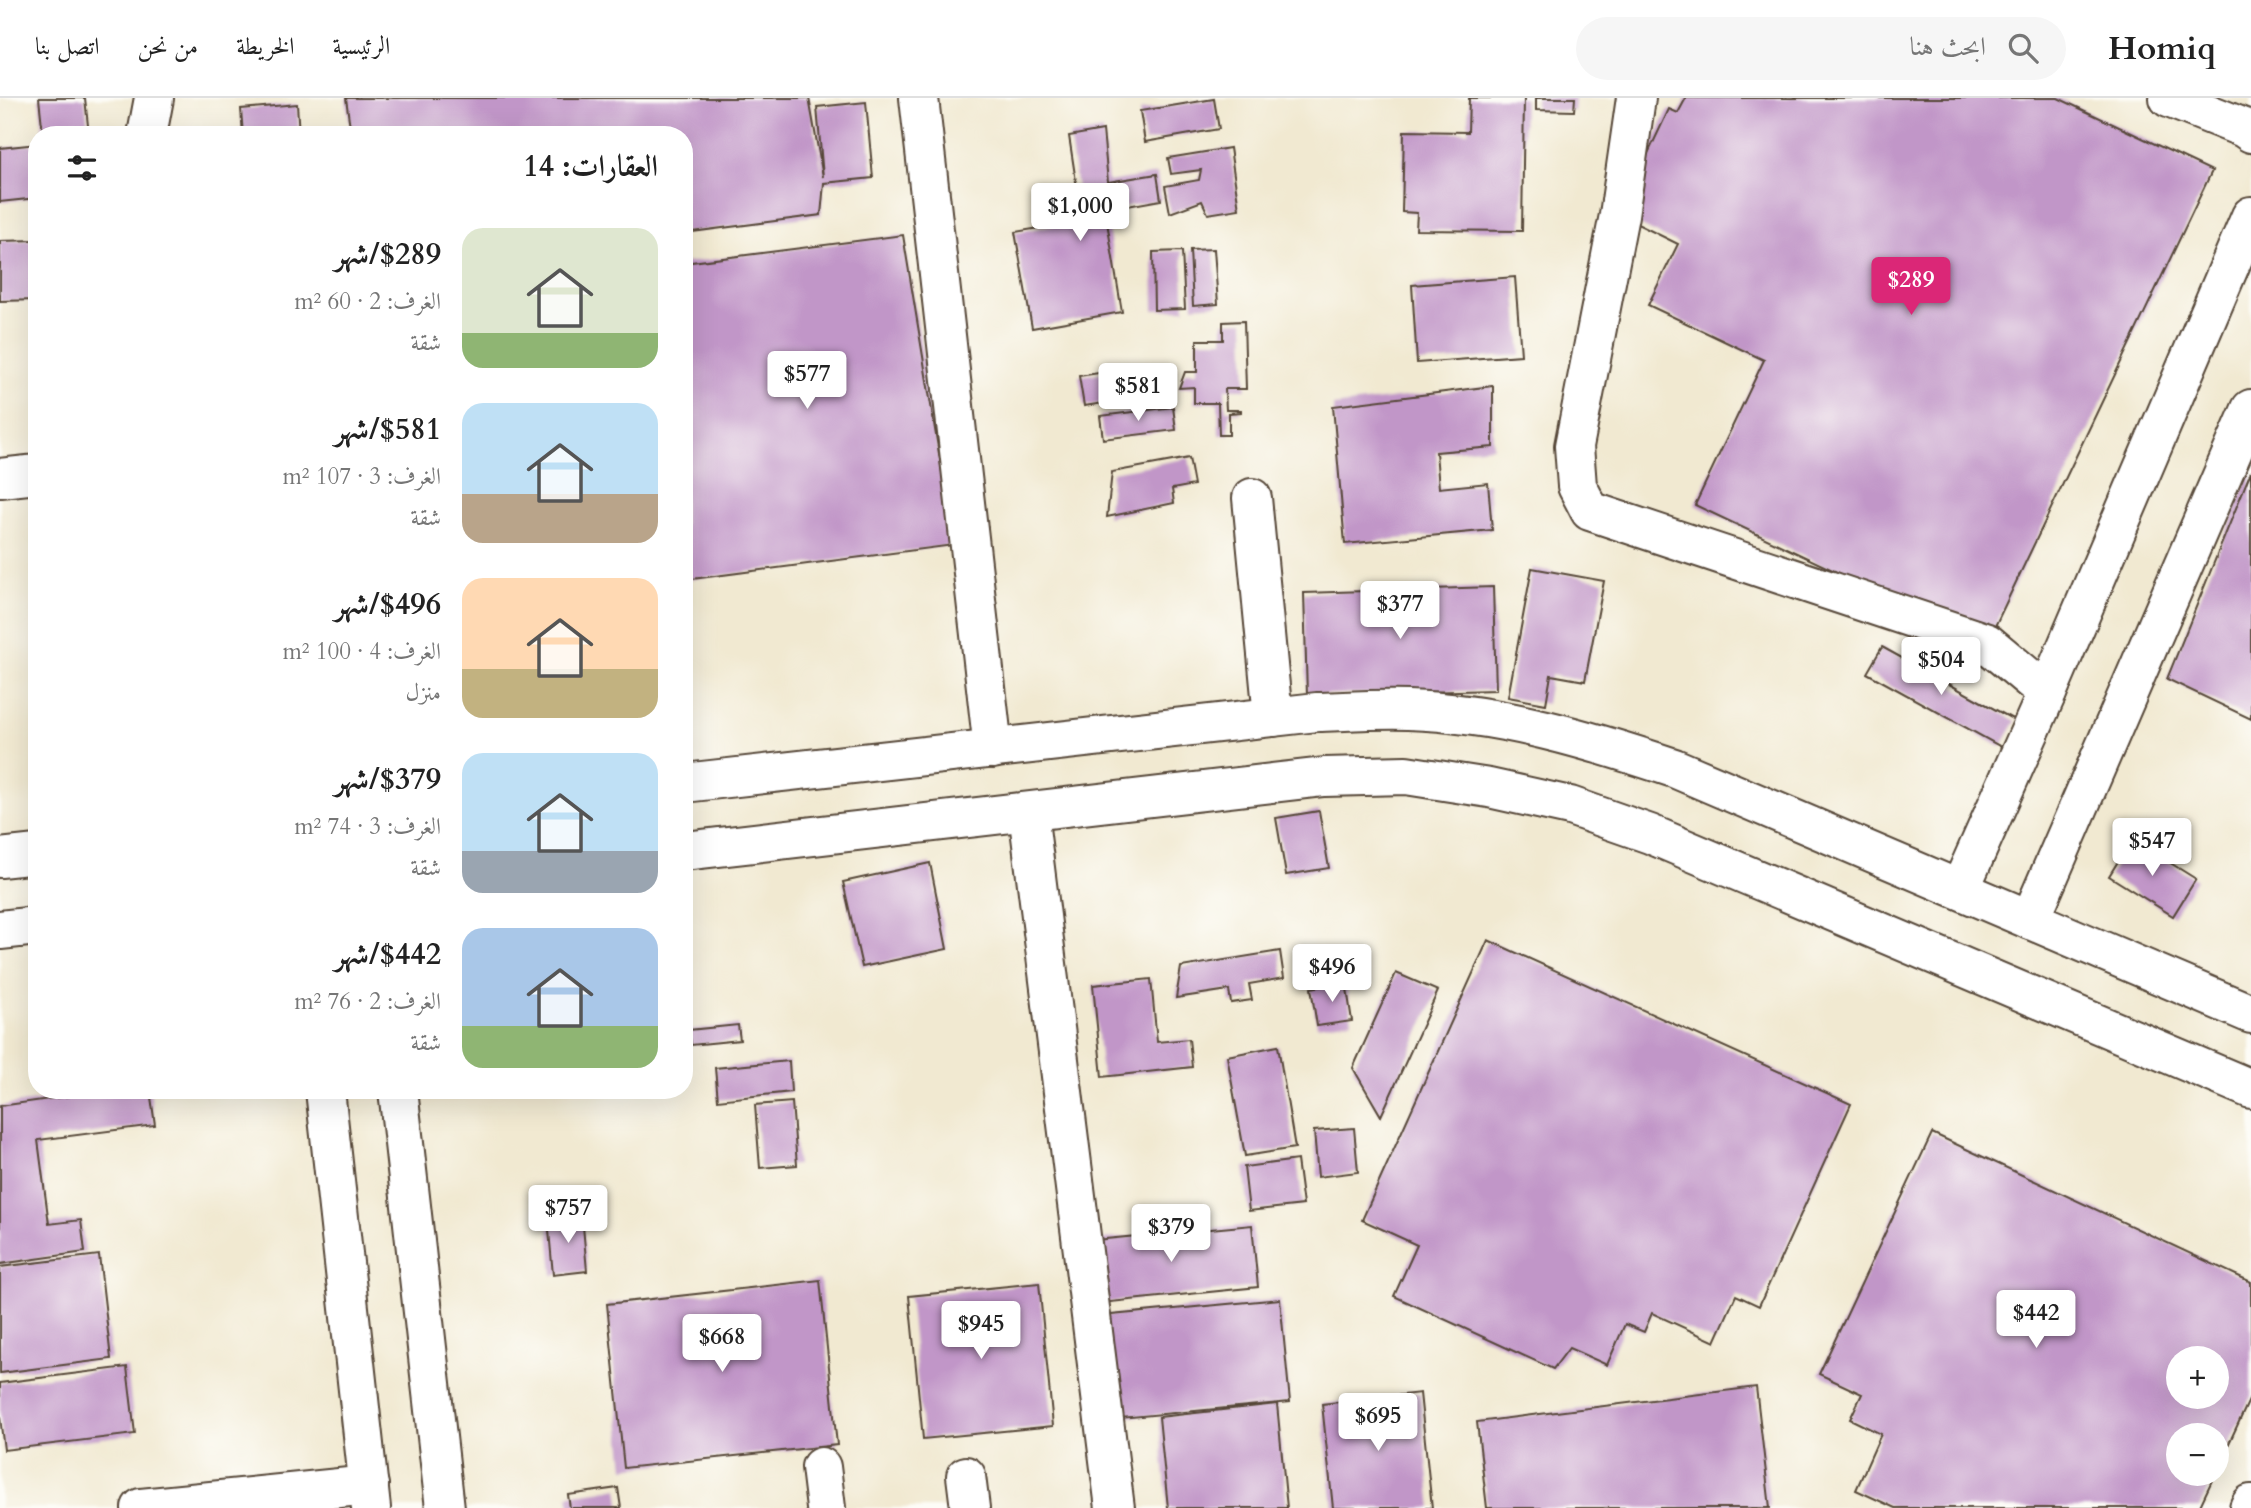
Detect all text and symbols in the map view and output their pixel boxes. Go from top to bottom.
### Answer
search box [1576,17,2066,80]
text: Homiq [2108,26,2216,71]
text: ابحث هنا [1910,29,1986,64]
icon: search [2004,29,2042,67]
text: اتصل بنا [35,30,99,63]
text: من نحن [137,30,198,63]
text: الخريطة [236,30,295,63]
text: الرئيسية [333,30,390,63]
text: العقارات: 14 [523,146,658,187]
icon: filters [63,149,101,187]
pin: $1,000 [1023,184,1137,243]
text: $1,000 [1047,190,1113,221]
text: $289/شهر [335,234,441,275]
icon: home [518,256,602,340]
pin: $289 [1870,258,1952,317]
text: $289 [1887,264,1935,295]
text: الغرف: 2 · 60 m² [294,286,441,317]
text: شقة [411,327,441,358]
pin: $577 [766,352,848,411]
text: $577 [783,358,831,389]
pin: $581 [1097,364,1179,423]
text: $581 [1114,370,1162,401]
text: $581/شهر [335,409,441,450]
icon: home [518,431,602,515]
text: الغرف: 3 · 107 m² [282,461,441,492]
text: شقة [411,502,441,533]
pin: $377 [1359,582,1441,641]
text: $496/شهر [335,584,441,625]
text: $377 [1376,588,1424,619]
icon: home [518,606,602,690]
text: الغرف: 4 · 100 m² [282,636,441,667]
pin: $504 [1900,638,1982,697]
text: $504 [1917,644,1965,675]
text: منزل [406,677,441,708]
text: $379/شهر [335,759,441,800]
icon: home [518,781,602,865]
text: الغرف: 3 · 74 m² [294,811,441,842]
pin: $547 [2111,818,2193,878]
text: $547 [2128,825,2176,856]
text: شقة [411,852,441,883]
text: $442/شهر [335,934,441,975]
pin: $496 [1291,944,1373,1004]
text: $496 [1308,951,1356,982]
icon: home [518,956,602,1040]
text: الغرف: 2 · 76 m² [294,986,441,1017]
text: شقة [411,1027,441,1058]
pin: $757 [527,1186,609,1245]
text: $757 [544,1192,592,1223]
pin: $379 [1130,1204,1212,1264]
text: $379 [1147,1211,1195,1242]
pin: $442 [1995,1290,2077,1350]
text: $442 [2012,1297,2060,1328]
pin: $945 [940,1302,1022,1361]
text: $945 [957,1308,1005,1339]
pin: $668 [681,1314,763,1374]
text: $668 [698,1321,746,1352]
map controls [2166,1346,2229,1486]
button: + [2166,1346,2229,1409]
pin: $695 [1337,1394,1419,1453]
text: $695 [1354,1400,1402,1431]
button: − [2166,1423,2229,1486]

